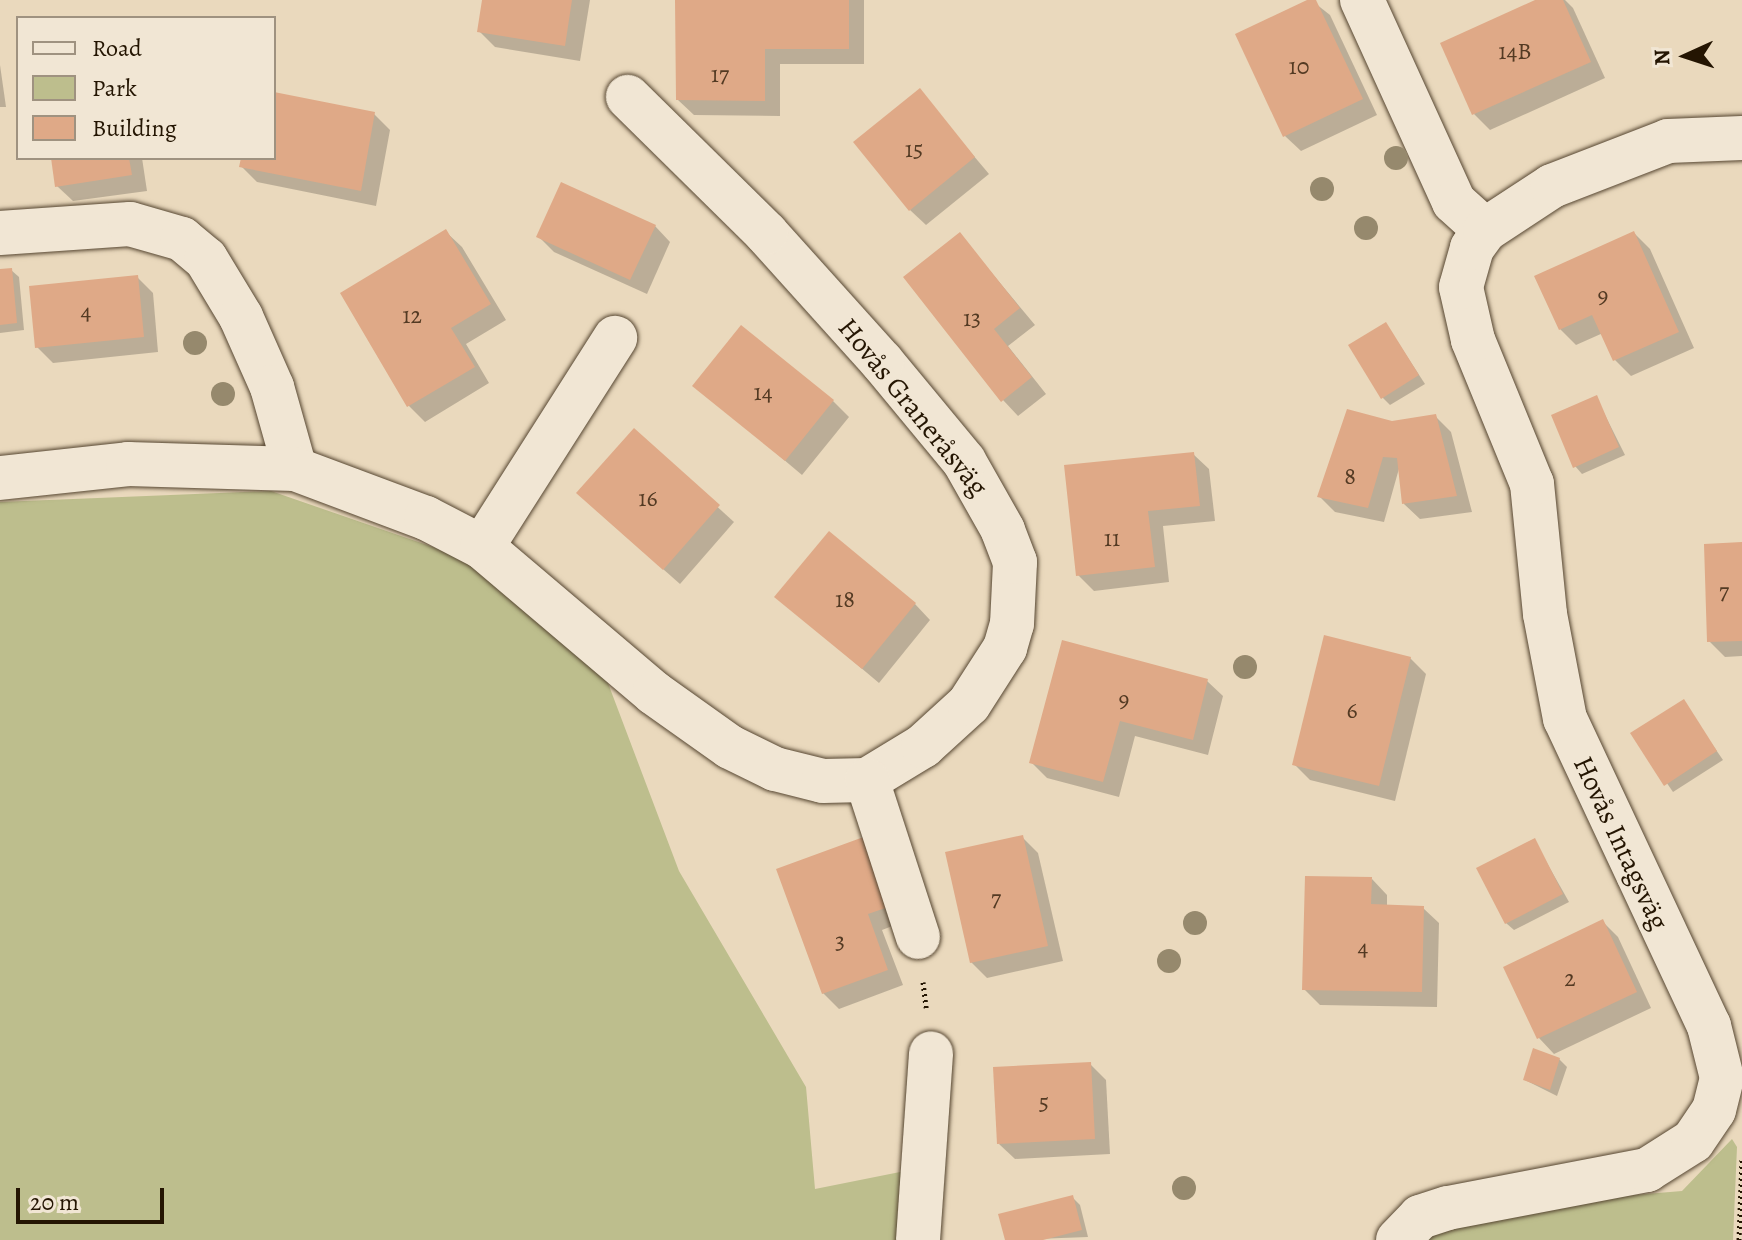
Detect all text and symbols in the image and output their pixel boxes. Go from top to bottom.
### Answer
legend [16,16,276,160]
north arrow [1646,16,1726,96]
text: Road [92,32,142,64]
house number: 14B [1498,38,1532,66]
text: N [1647,48,1677,66]
house number: 10 [1289,53,1309,81]
house number: 17 [711,61,729,89]
text: Park [92,72,137,104]
text: Building [92,112,177,144]
house number: 15 [905,136,923,164]
house number: 9 [1598,282,1608,310]
house number: 4 [81,298,91,326]
house number: 12 [402,302,422,330]
house number: 13 [963,305,981,333]
street label: Hovås Graneråsväg [831,311,995,503]
house number: 14 [753,379,773,407]
house number: 8 [1344,463,1356,491]
house number: 16 [638,485,658,513]
house number: 11 [1104,525,1120,553]
house number: 7 [1719,578,1729,606]
house number: 18 [835,586,855,614]
house number: 9 [1119,686,1129,714]
house number: 6 [1346,697,1358,725]
street label: Hovås Intagsväg [1566,751,1676,935]
house number: 7 [991,885,1001,913]
house number: 3 [835,928,845,956]
house number: 4 [1358,934,1368,962]
house number: 2 [1564,965,1576,993]
house number: 5 [1039,1089,1049,1117]
scale bar [20,1172,168,1222]
text: 20 m [30,1186,79,1218]

